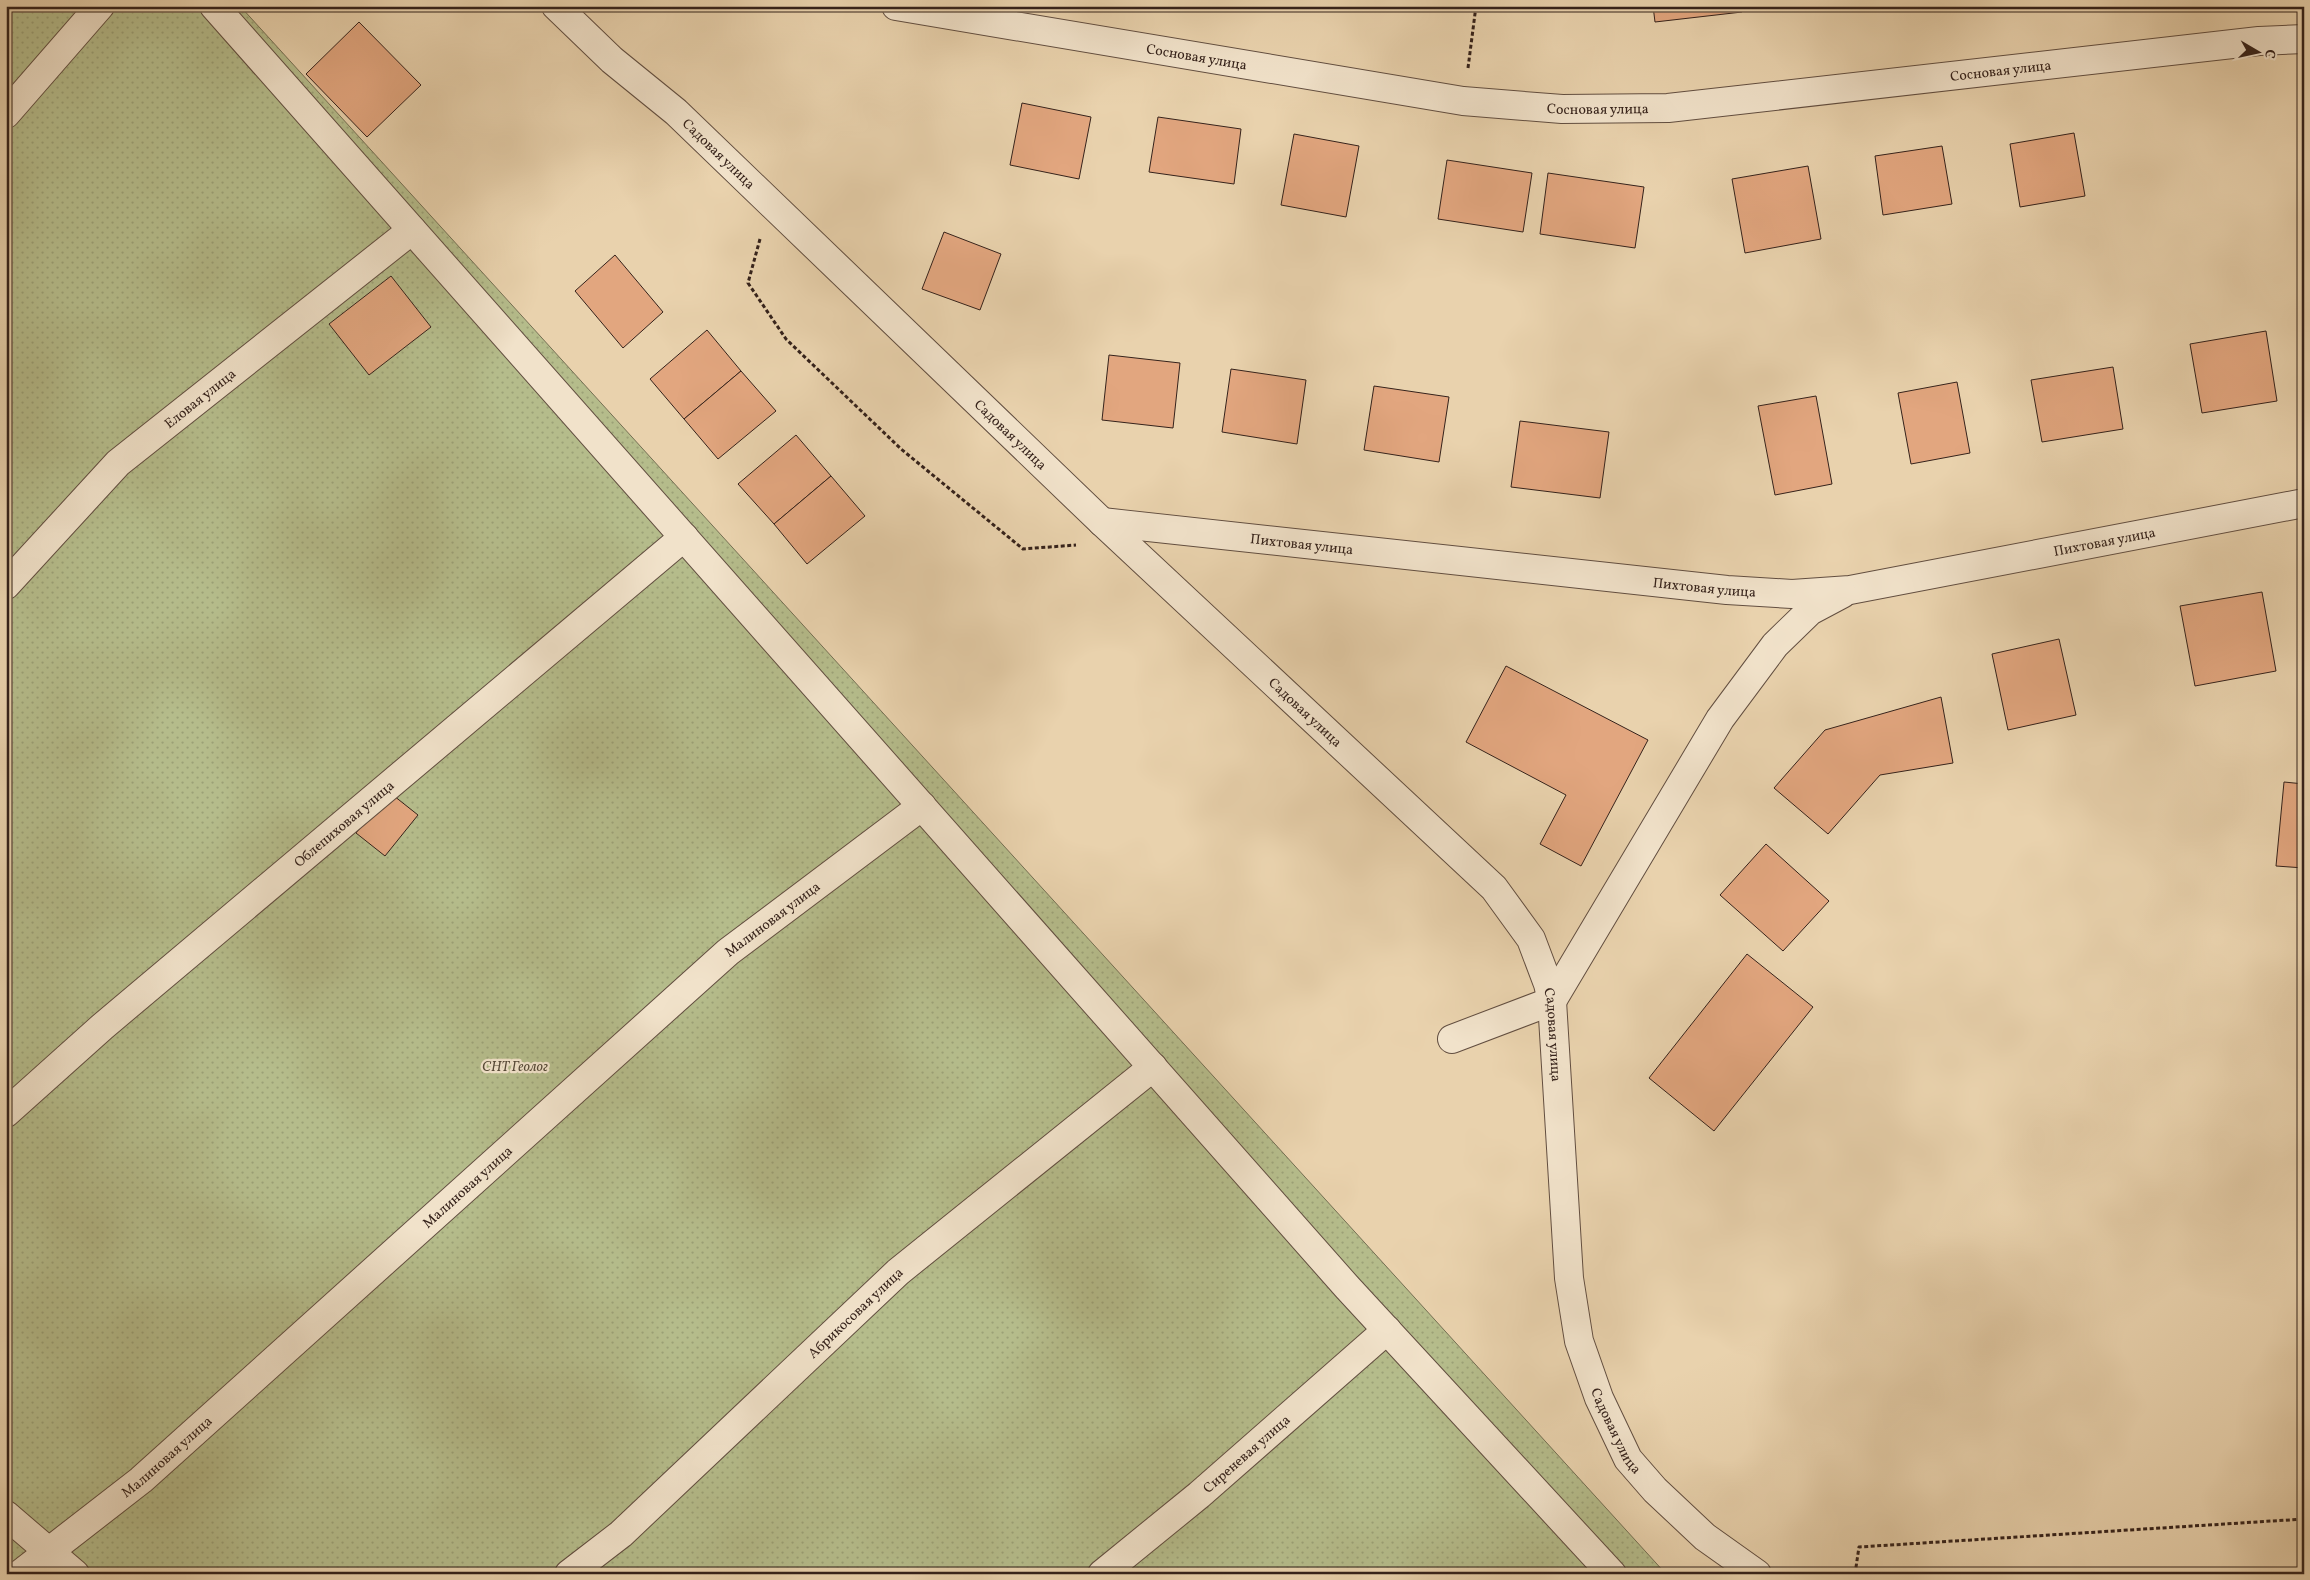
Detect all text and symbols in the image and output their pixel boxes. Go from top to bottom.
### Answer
north arrow [2232,28,2282,78]
street label: Сосновая улица [1145,40,1248,76]
text: С [2259,48,2279,60]
street label: Сосновая улица [1949,57,2052,87]
street label: Сосновая улица [1546,100,1649,120]
street label: Садовая улица [677,115,759,194]
street label: Еловая улица [161,365,240,434]
street label: Садовая улица [969,396,1050,475]
street label: Пихтовая улица [2052,524,2157,562]
street label: Пихтовая улица [1249,530,1354,560]
street label: Пихтовая улица [1652,574,1757,603]
street label: Садовая улица [1264,674,1346,752]
street label: Облепиховая улица [291,777,399,872]
street label: Малиновая улица [721,878,825,962]
street label: Садовая улица [1538,986,1565,1082]
park label: СНТ Геолог [482,1058,548,1077]
street label: Малиновая улица [419,1142,517,1233]
street label: Абрикосовая улица [804,1263,908,1363]
street label: Садовая улица [1585,1386,1645,1479]
street label: Сиреневая улица [1200,1411,1295,1498]
street label: Малиновая улица [118,1412,217,1503]

